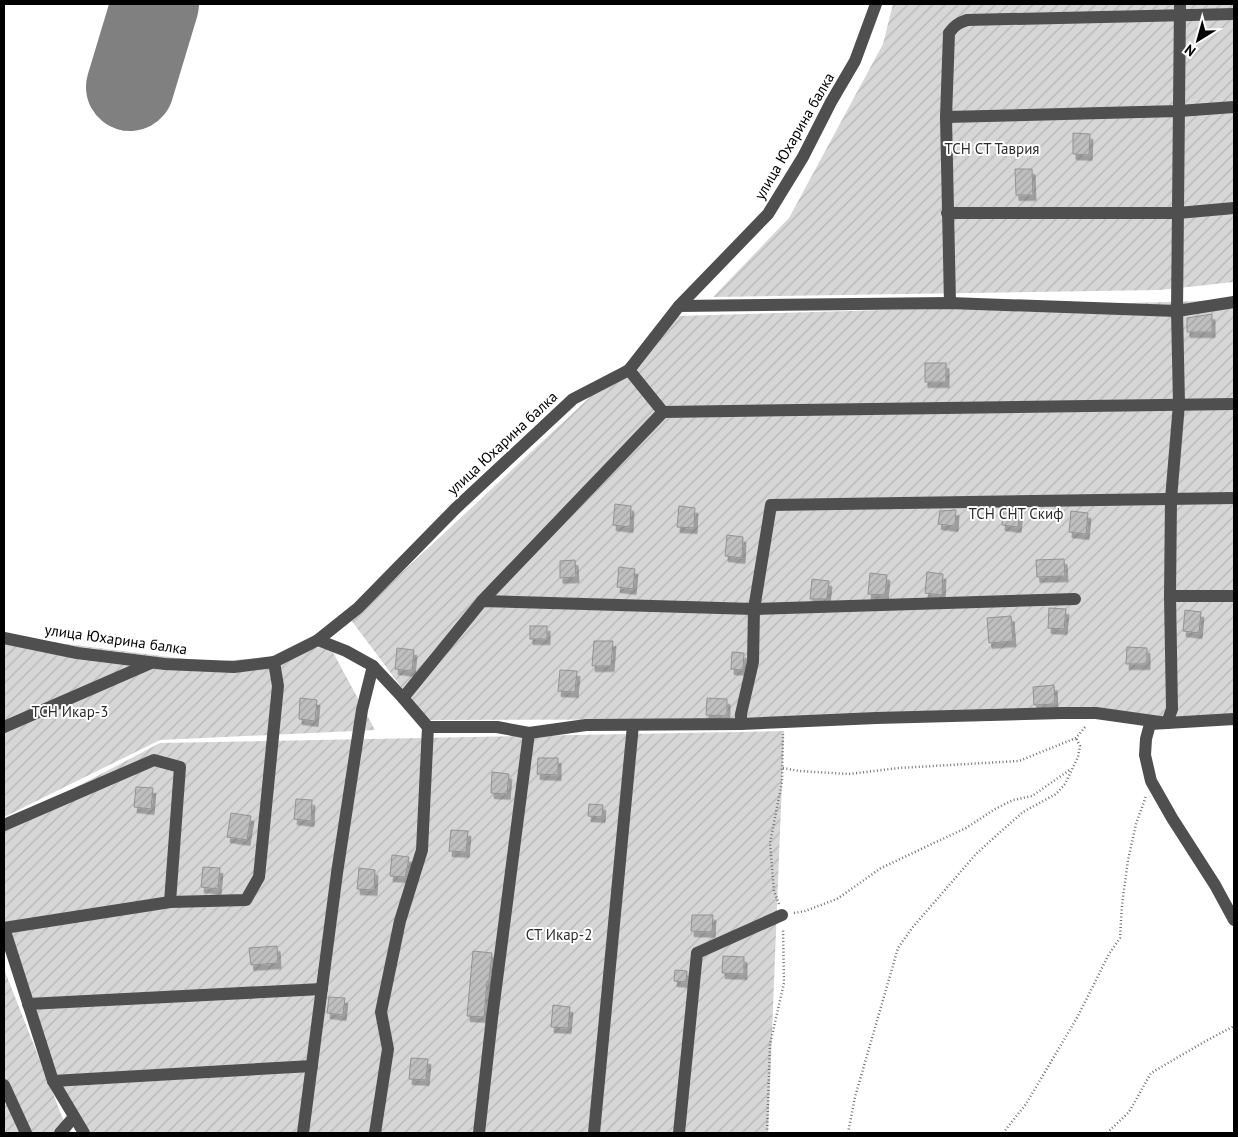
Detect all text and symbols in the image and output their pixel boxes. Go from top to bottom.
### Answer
north arrow [1173,15,1223,65]
text: N [1181,40,1199,60]
street label: улица Юхарина балка [750,69,838,203]
park label: ТСН СТ Таврия [945,139,1039,158]
street label: улица Юхарина балка [443,387,561,499]
park label: ТСН СНТ Скиф [969,504,1063,523]
street label: улица Юхарина балка [43,620,189,658]
park label: ТСН Икар-3 [32,702,108,721]
park label: СТ Икар-2 [526,925,592,944]

